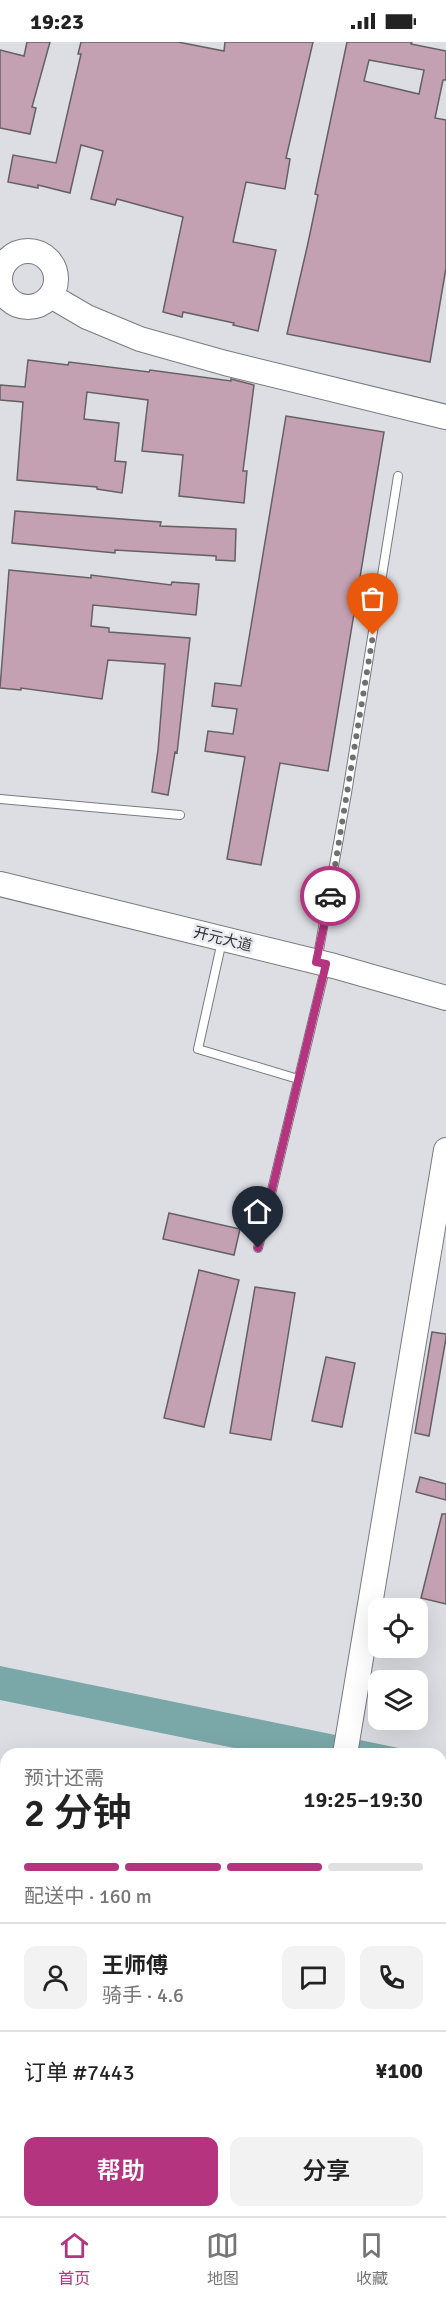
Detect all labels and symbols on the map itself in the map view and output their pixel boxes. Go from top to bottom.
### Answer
pin [347,573,398,635]
courier [300,866,360,926]
street label: 开元大道 [192,923,254,955]
pin [232,1186,283,1248]

